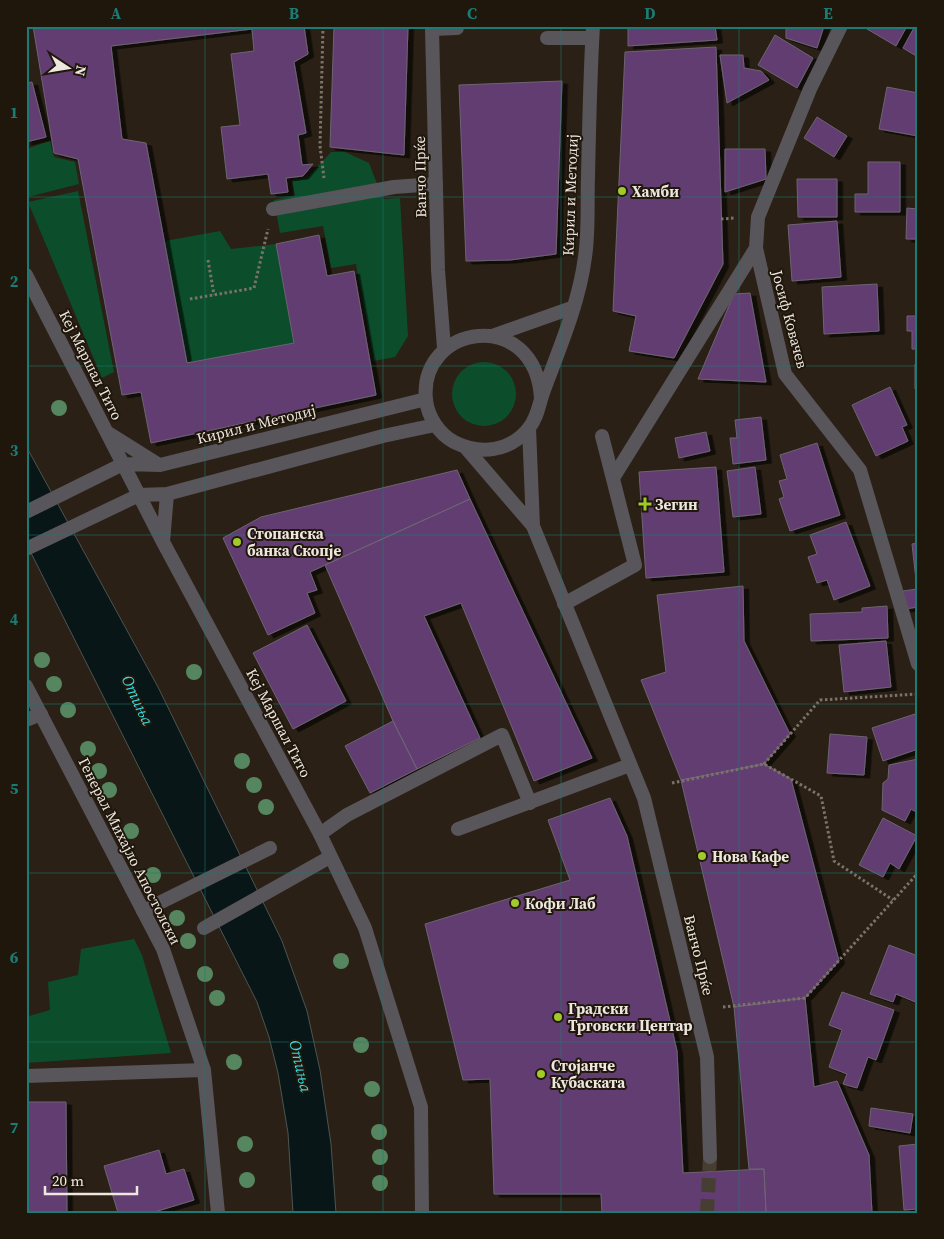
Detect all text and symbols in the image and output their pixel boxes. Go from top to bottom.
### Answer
text: A [111,2,122,24]
text: B [289,2,300,24]
text: C [467,2,477,24]
text: D [644,2,656,24]
text: E [823,2,833,24]
north arrow [42,42,92,92]
text: N [70,64,92,78]
text: 1 [10,101,18,123]
street label: Кирил и Методиј [557,134,583,256]
street label: Ванчо Прќе [409,136,431,218]
place label: Хамби [632,181,679,202]
marker: Хамби [616,185,628,197]
street label: Јосиф Ковачев [767,267,813,371]
text: 2 [10,270,19,292]
street label: Кеј Маршал Тито [54,307,128,423]
street label: Кирил и Методиј [194,399,318,449]
text: 3 [10,439,19,461]
place label: Зегин [655,494,698,515]
marker: Зегин [639,498,651,510]
place label: Стопанска банка Скопје [247,523,341,561]
marker: Стопанска банка Скопје [231,536,243,548]
text: 4 [10,608,19,630]
street label: Кеј Маршал Тито [241,665,317,781]
water label: Отиња [117,671,159,729]
street label: Генерал Михајло Апостолски [74,754,187,949]
text: 5 [10,777,19,799]
place label: Нова Кафе [712,846,789,867]
marker: Нова Кафе [696,850,708,862]
place label: Кофи Лаб [525,893,596,914]
marker: Кофи Лаб [509,897,521,909]
street label: Ванчо Прќе [679,913,719,998]
text: 6 [10,946,19,968]
place label: Градски Трговски Центар [568,998,692,1036]
marker: Градски Трговски Центар [552,1011,564,1023]
water label: Отиња [284,1038,318,1095]
place label: Стојанче Кубаската [551,1055,626,1093]
marker: Стојанче Кубаската [535,1068,547,1080]
text: 7 [10,1116,19,1138]
scale bar [45,1164,138,1196]
text: 20 m [52,1170,84,1191]

